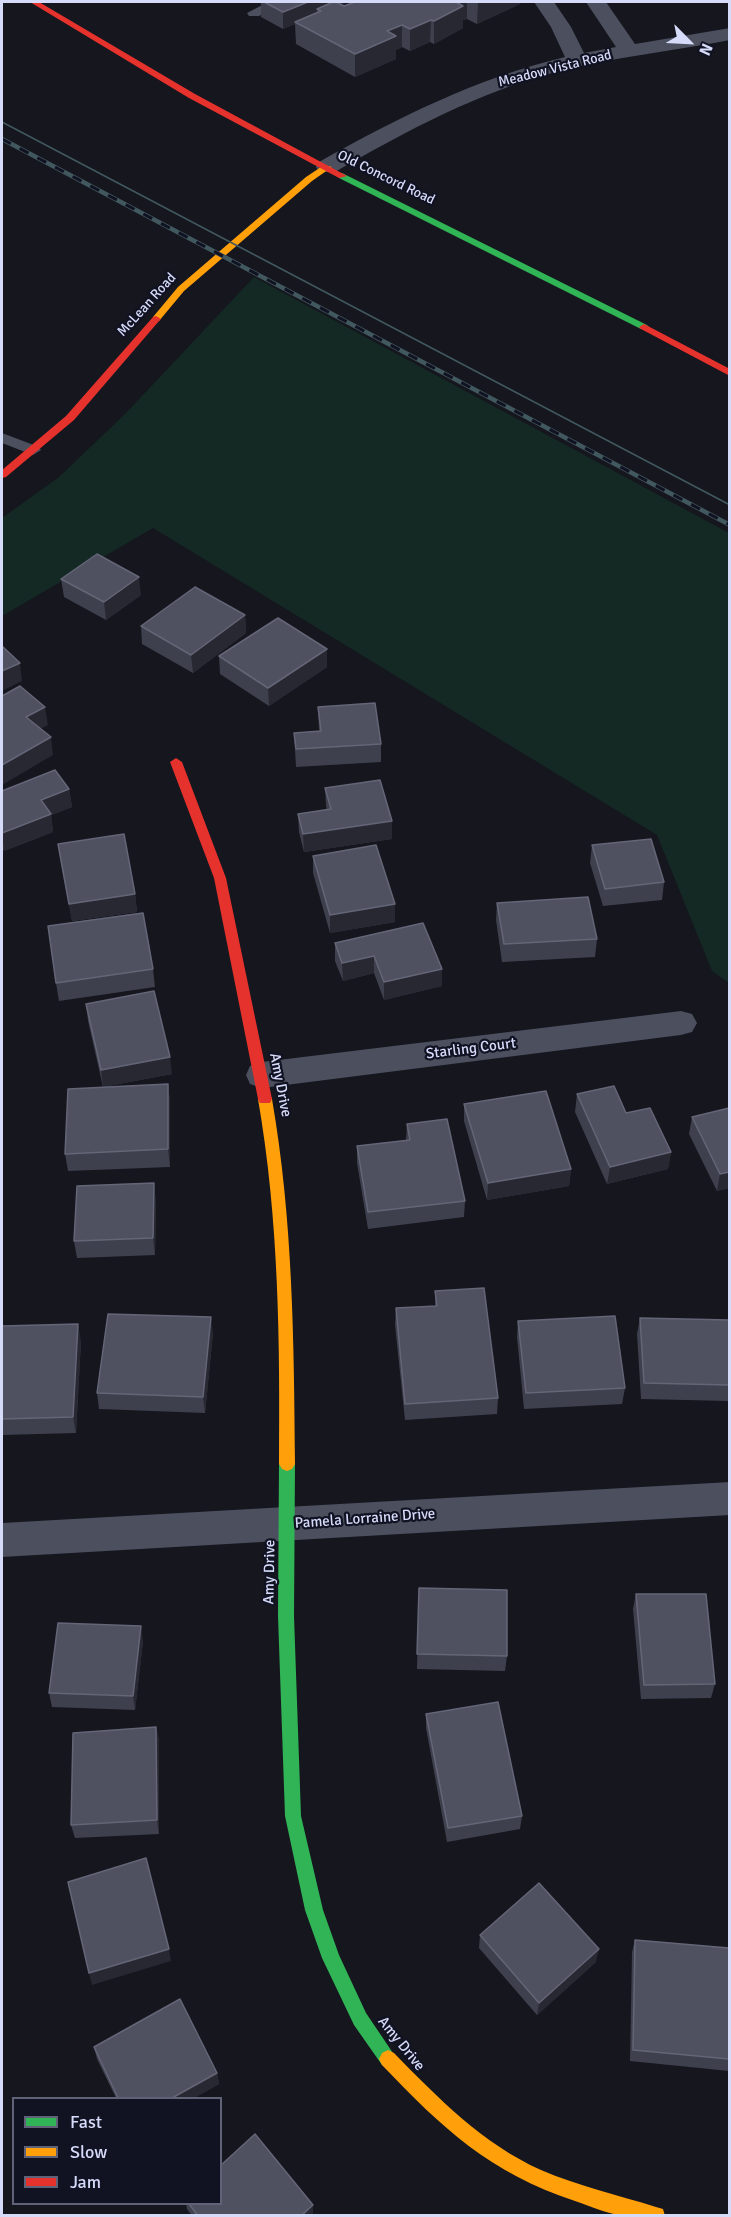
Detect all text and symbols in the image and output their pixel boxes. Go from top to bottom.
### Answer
north arrow [659,12,719,72]
text: N [694,40,717,58]
street label: Meadow Vista Road [497,47,613,91]
street label: Old Concord Road [335,147,437,209]
street label: McLean Road [114,270,180,340]
street label: Starling Court [425,1035,517,1063]
street label: Amy Drive [265,1052,295,1118]
street label: Pamela Lorraine Drive [294,1505,436,1533]
street label: Amy Drive [260,1539,280,1605]
street label: Amy Drive [374,2013,428,2075]
legend [12,2097,222,2205]
text: Fast [70,2111,102,2133]
text: Slow [70,2141,107,2163]
text: Jam [70,2171,101,2193]

